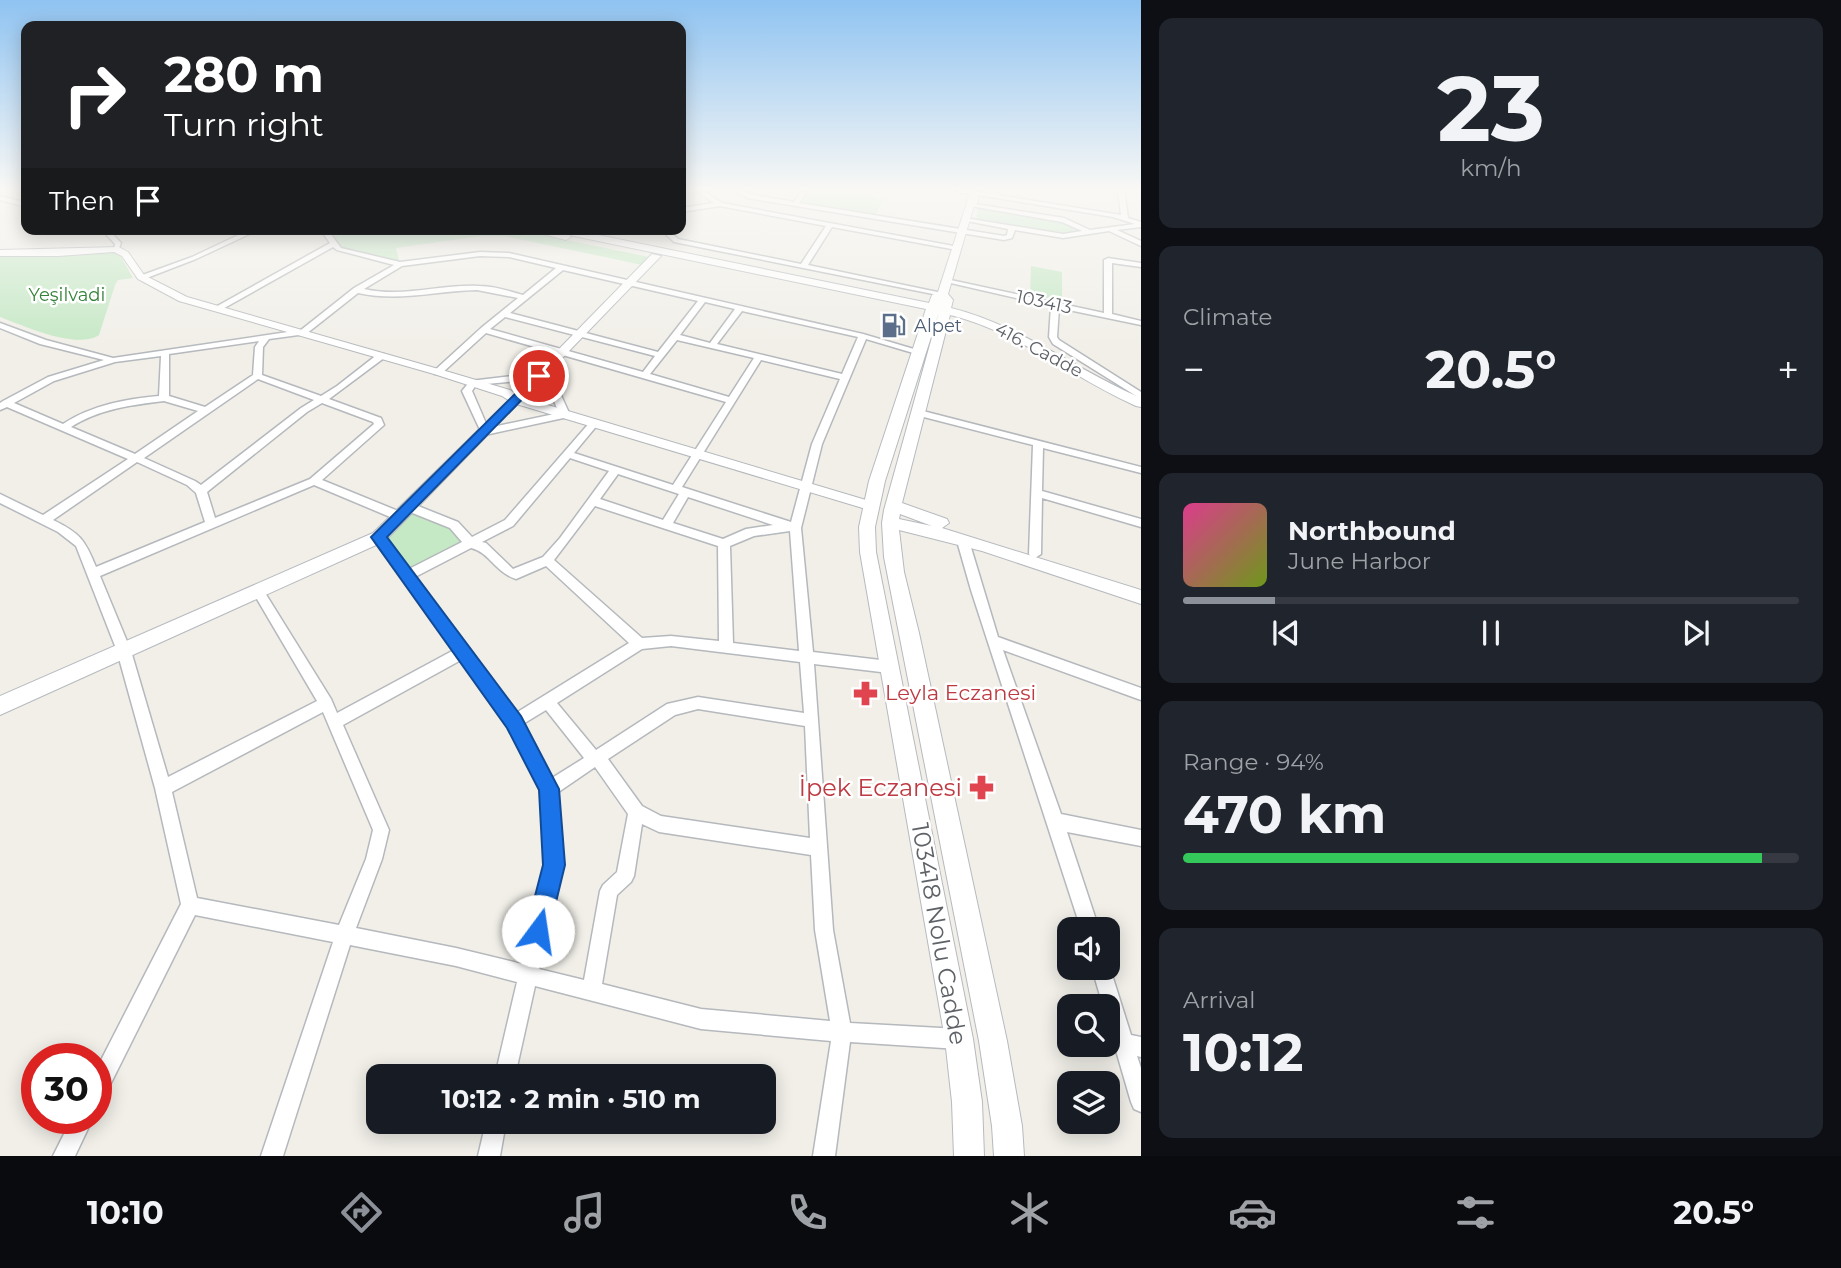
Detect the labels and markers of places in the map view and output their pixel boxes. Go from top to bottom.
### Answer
fuel station icon: Alpet [880,312,908,340]
place label: Alpet [914,315,962,337]
pin [509,346,569,406]
pharmacy icon: Leyla Eczanesi [851,679,879,707]
place label: Leyla Eczanesi [885,680,1036,705]
place label: İpek Eczanesi [799,773,962,802]
pharmacy icon: İpek Eczanesi [968,774,996,802]

